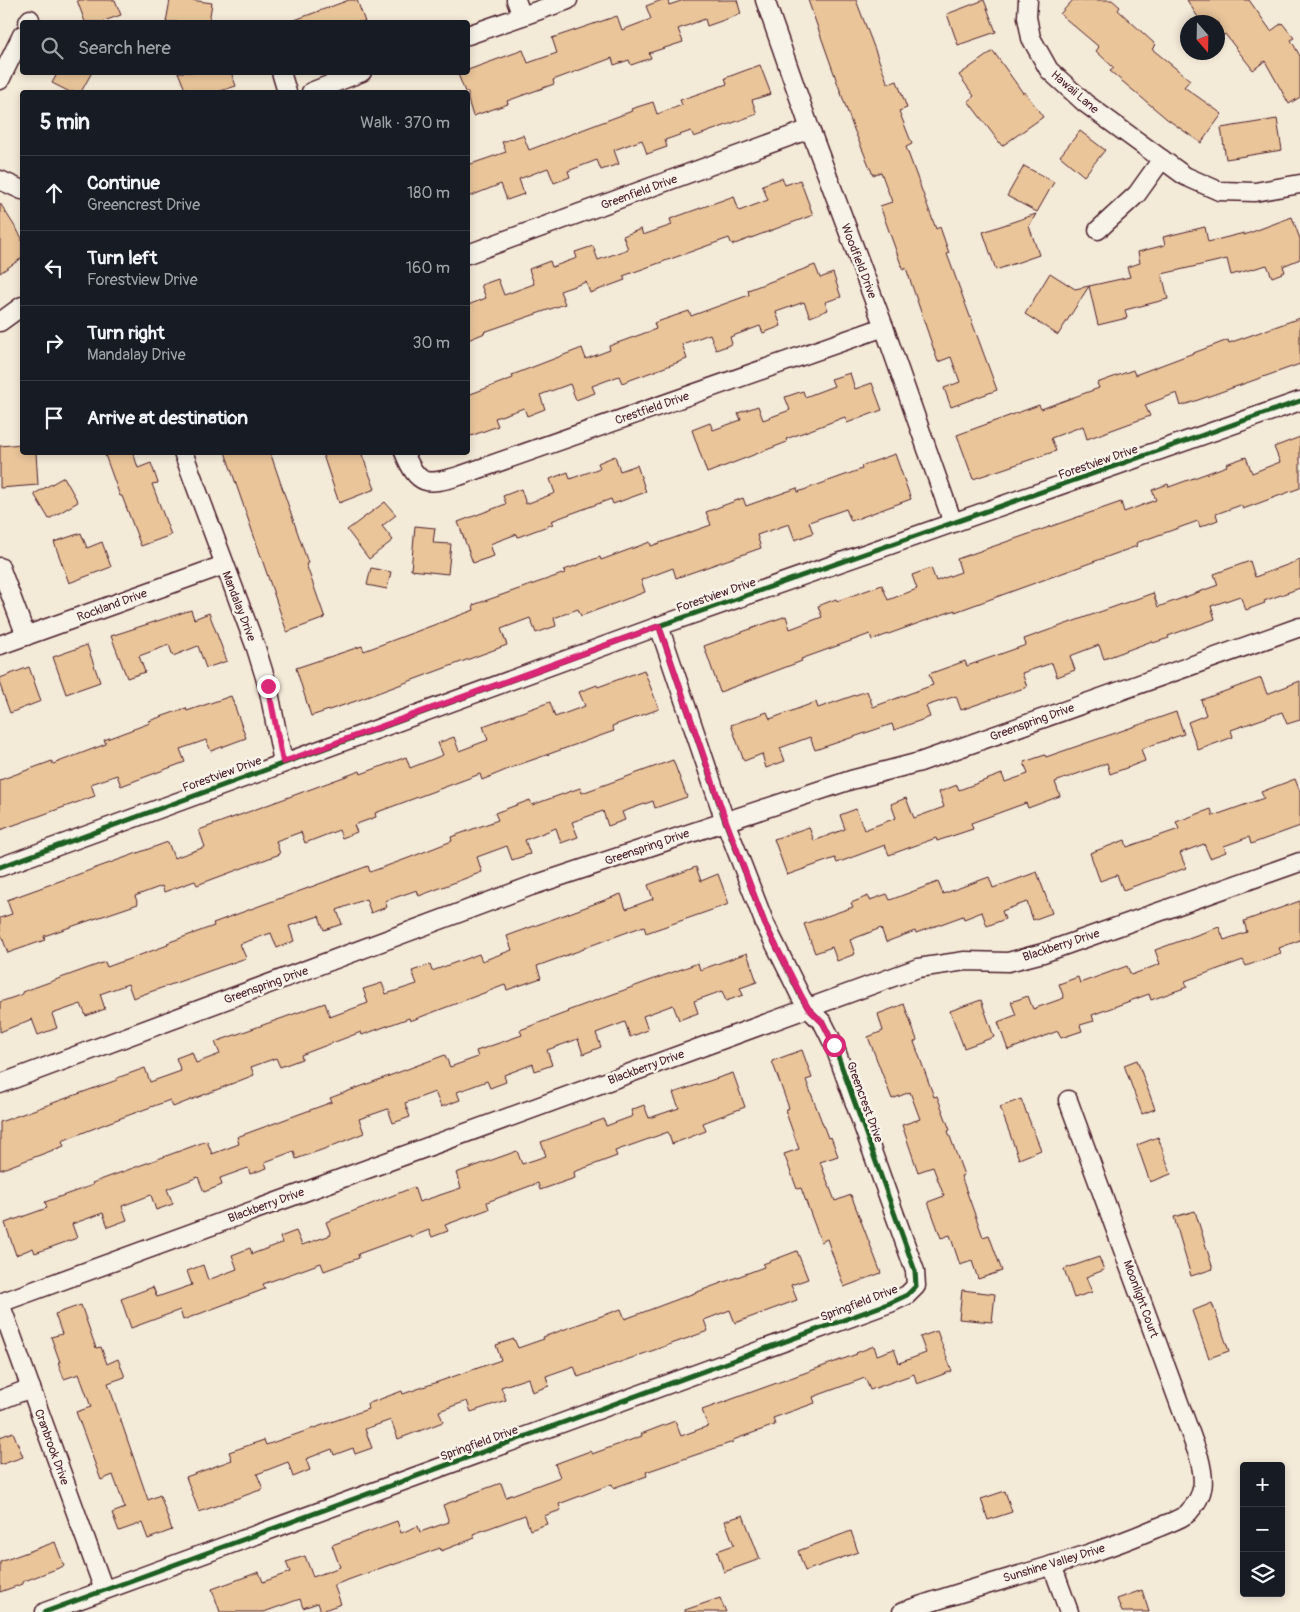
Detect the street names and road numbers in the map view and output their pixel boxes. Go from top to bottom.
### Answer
street label: Hawaii Lane [1048,68,1102,117]
street label: Greenfield Drive [599,172,680,213]
street label: Woodfield Drive [837,222,880,301]
street label: Crestfield Drive [613,389,691,428]
street label: Forestview Drive [1056,442,1140,483]
street label: Mandalay Drive [218,569,259,643]
street label: Forestview Drive [674,575,758,616]
street label: Rockland Drive [75,586,149,625]
street label: Greenspring Drive [988,700,1076,745]
street label: Forestview Drive [181,753,264,796]
street label: Greenspring Drive [603,826,692,869]
street label: Blackberry Drive [1021,926,1102,965]
street label: Greenspring Drive [222,963,310,1008]
street label: Blackberry Drive [606,1047,686,1088]
street label: Greencrest Drive [843,1060,886,1145]
street label: Blackberry Drive [226,1185,306,1226]
street label: Moonlight Court [1120,1258,1162,1340]
street label: Springfield Drive [818,1282,900,1325]
street label: Cranbrook Drive [31,1407,72,1487]
street label: Springfield Drive [438,1422,520,1464]
street label: Sunshine Valley Drive [1001,1541,1107,1586]

